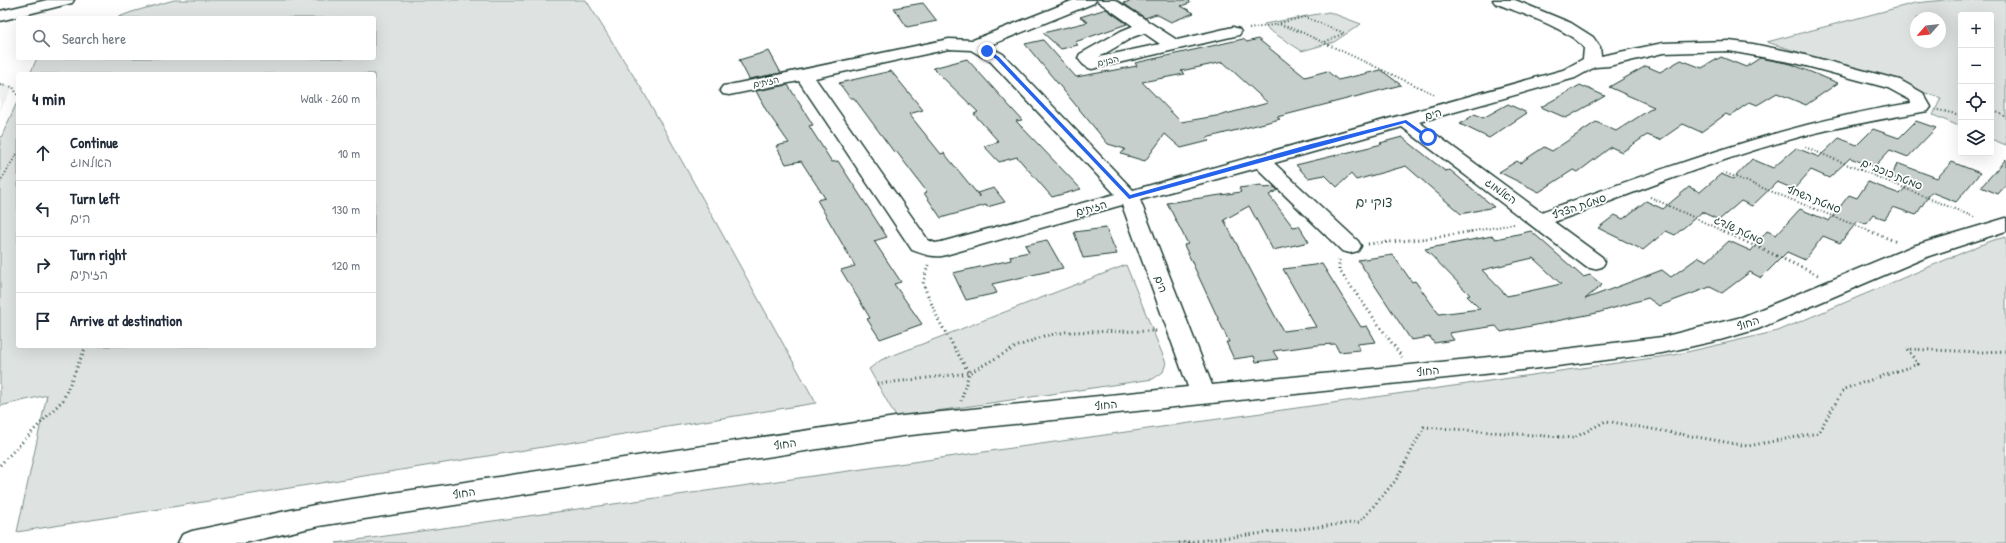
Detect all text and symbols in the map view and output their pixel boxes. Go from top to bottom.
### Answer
north arrow [1910,12,1946,48]
map controls [1958,12,1994,156]
button: + [1958,12,1994,48]
search box [16,16,376,60]
icon: search [30,27,52,49]
text: Search here [62,28,126,49]
route end [978,42,996,60]
button: − [1958,48,1994,84]
street label: הבנים [1096,53,1120,69]
street label: הזיתים [752,73,780,91]
button: locate [1958,84,1994,120]
text: 4 min [32,87,65,110]
text: Walk · 260 m [301,89,360,107]
street label: הים [1423,105,1443,123]
button: layers [1958,120,1994,156]
route start [1419,128,1437,146]
text: Continue [70,132,118,153]
icon: ahead [32,142,54,164]
text: 10 m [338,144,360,162]
text: האלמוג [70,153,112,171]
street label: סמטת כוכב ים [1859,155,1925,193]
street label: האלמוג [1482,175,1520,207]
street label: סמטת השחף [1785,182,1843,216]
text: Turn left [70,188,120,209]
street label: סמטת הצדף [1550,190,1608,222]
district label: צוקי ים [1356,193,1392,211]
street label: הזיתים [1074,197,1108,219]
icon: left [32,198,54,220]
text: 130 m [332,200,360,218]
text: הים [70,209,90,227]
street label: סמטת שלדג [1712,212,1766,248]
text: Turn right [70,244,126,265]
icon: right [32,254,54,276]
text: 120 m [332,256,360,274]
text: הזיתים [70,265,108,283]
street label: הים [1151,274,1171,294]
icon: arrive [32,310,54,332]
text: Arrive at destination [70,310,182,331]
street label: החוף [1735,313,1761,333]
street label: החוף [1416,363,1440,379]
street label: החוף [1094,397,1118,413]
street label: החוף [773,435,797,453]
street label: החוף [452,484,476,502]

